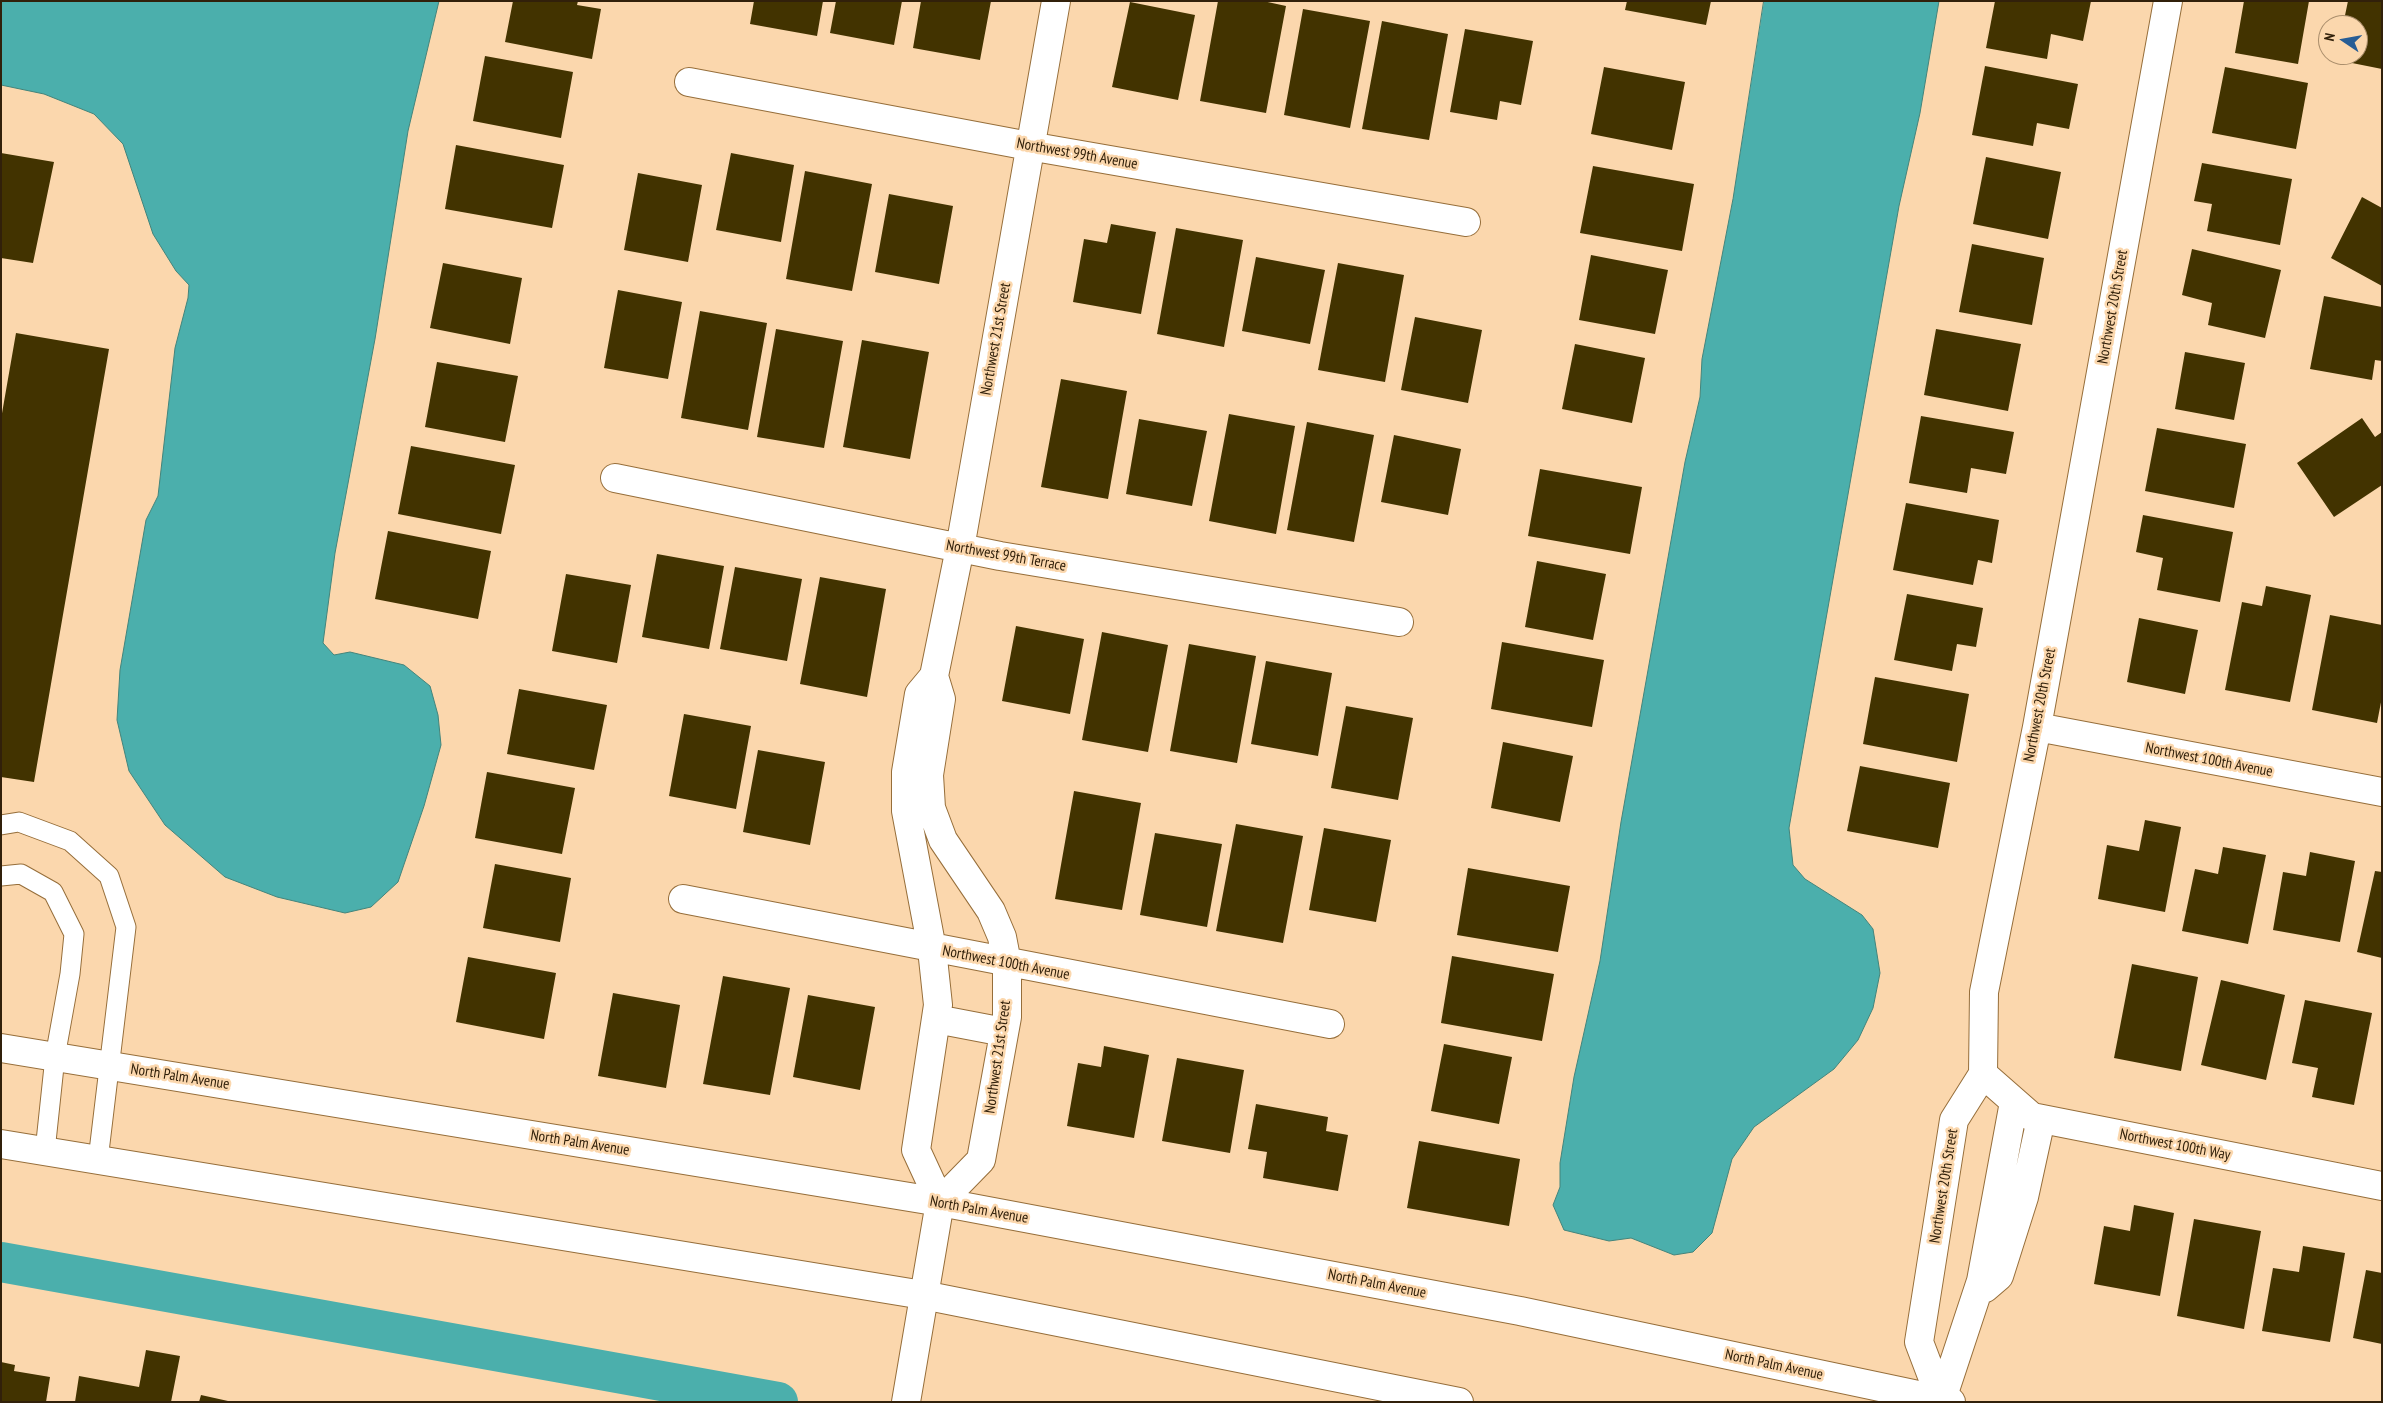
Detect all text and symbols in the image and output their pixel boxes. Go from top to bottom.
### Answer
north arrow [2318,15,2368,65]
text: N [2320,32,2339,43]
street label: Northwest 99th Avenue [1015,135,1139,173]
street label: Northwest 20th Street [2094,249,2132,365]
street label: Northwest 21st Street [977,281,1015,397]
street label: Northwest 99th Terrace [945,537,1067,575]
street label: Northwest 20th Street [2020,647,2060,763]
street label: Northwest 100th Avenue [2144,739,2274,781]
street label: Northwest 100th Avenue [941,942,1071,984]
street label: Northwest 21st Street [981,999,1015,1115]
street label: North Palm Avenue [129,1060,231,1094]
street label: Northwest 100th Way [2118,1125,2232,1165]
street label: North Palm Avenue [529,1126,631,1160]
street label: Northwest 20th Street [1926,1128,1962,1244]
street label: North Palm Avenue [928,1192,1030,1228]
street label: North Palm Avenue [1326,1266,1428,1302]
street label: North Palm Avenue [1723,1346,1825,1384]

